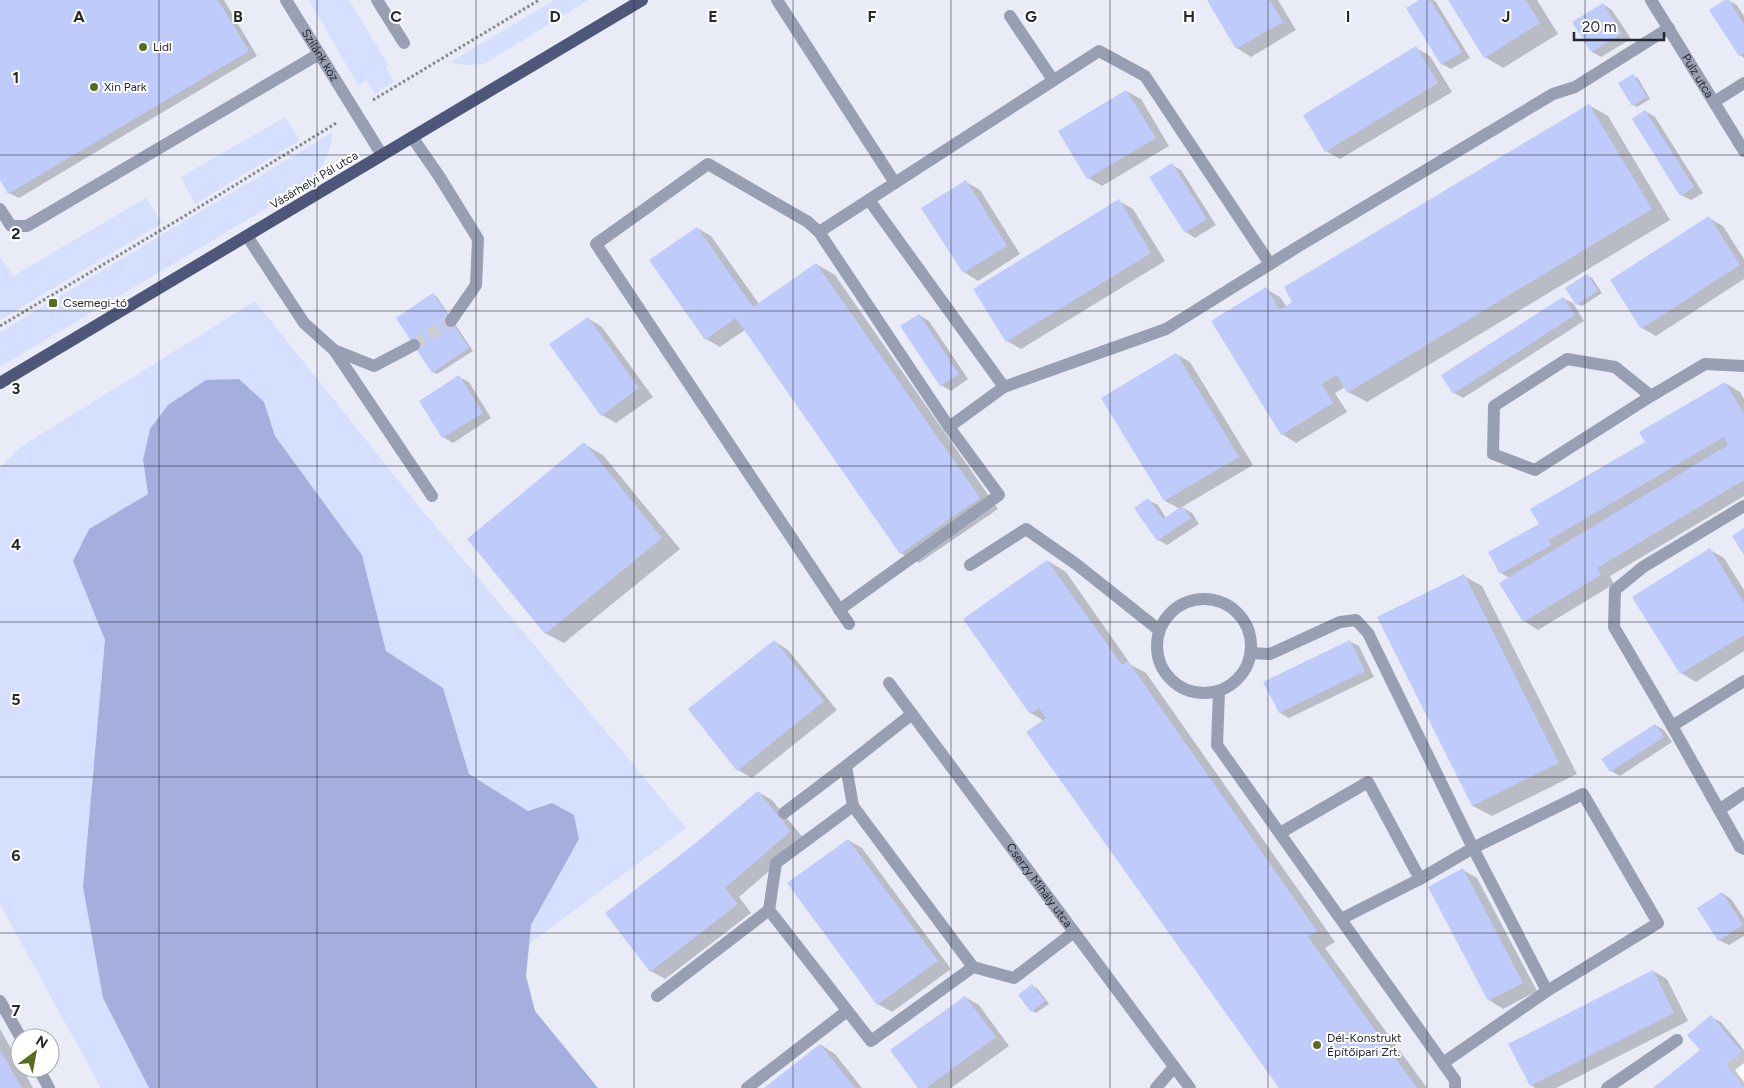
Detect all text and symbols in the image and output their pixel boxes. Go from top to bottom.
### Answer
text: A [73,7,85,26]
text: B [233,7,243,26]
text: C [390,7,402,26]
text: D [549,7,561,26]
text: E [708,7,718,26]
text: F [868,7,877,26]
text: G [1025,7,1037,26]
text: H [1183,7,1195,26]
text: I [1346,7,1350,26]
text: J [1502,7,1510,26]
scale bar [1574,10,1664,42]
text: 20 m [1582,18,1616,36]
street label: Szilánk köz [299,27,342,84]
place label: Lidl [153,40,172,54]
marker: Lidl [137,41,149,53]
street label: Pulz utca [1679,51,1716,100]
text: 1 [13,68,19,87]
place label: Xin Park [104,80,147,94]
marker: Xin Park [88,81,100,93]
street label: Vásárhelyi Pál utca [268,148,360,212]
text: 2 [11,224,21,243]
place label: Csemegi-tó [63,296,127,310]
marker: Csemegi-tó [47,297,59,309]
text: 3 [12,379,21,398]
text: 4 [11,535,21,554]
text: 5 [11,690,21,709]
street label: Cserzy Mihály utca [1003,840,1075,930]
text: 6 [11,846,21,865]
text: 7 [12,1001,21,1020]
north arrow [10,1028,60,1078]
place label: Dél-Konstrukt Építőipari Zrt. [1327,1031,1402,1059]
text: N [33,1032,51,1052]
marker: Dél-Konstrukt Építőipari Zrt. [1311,1039,1323,1051]

